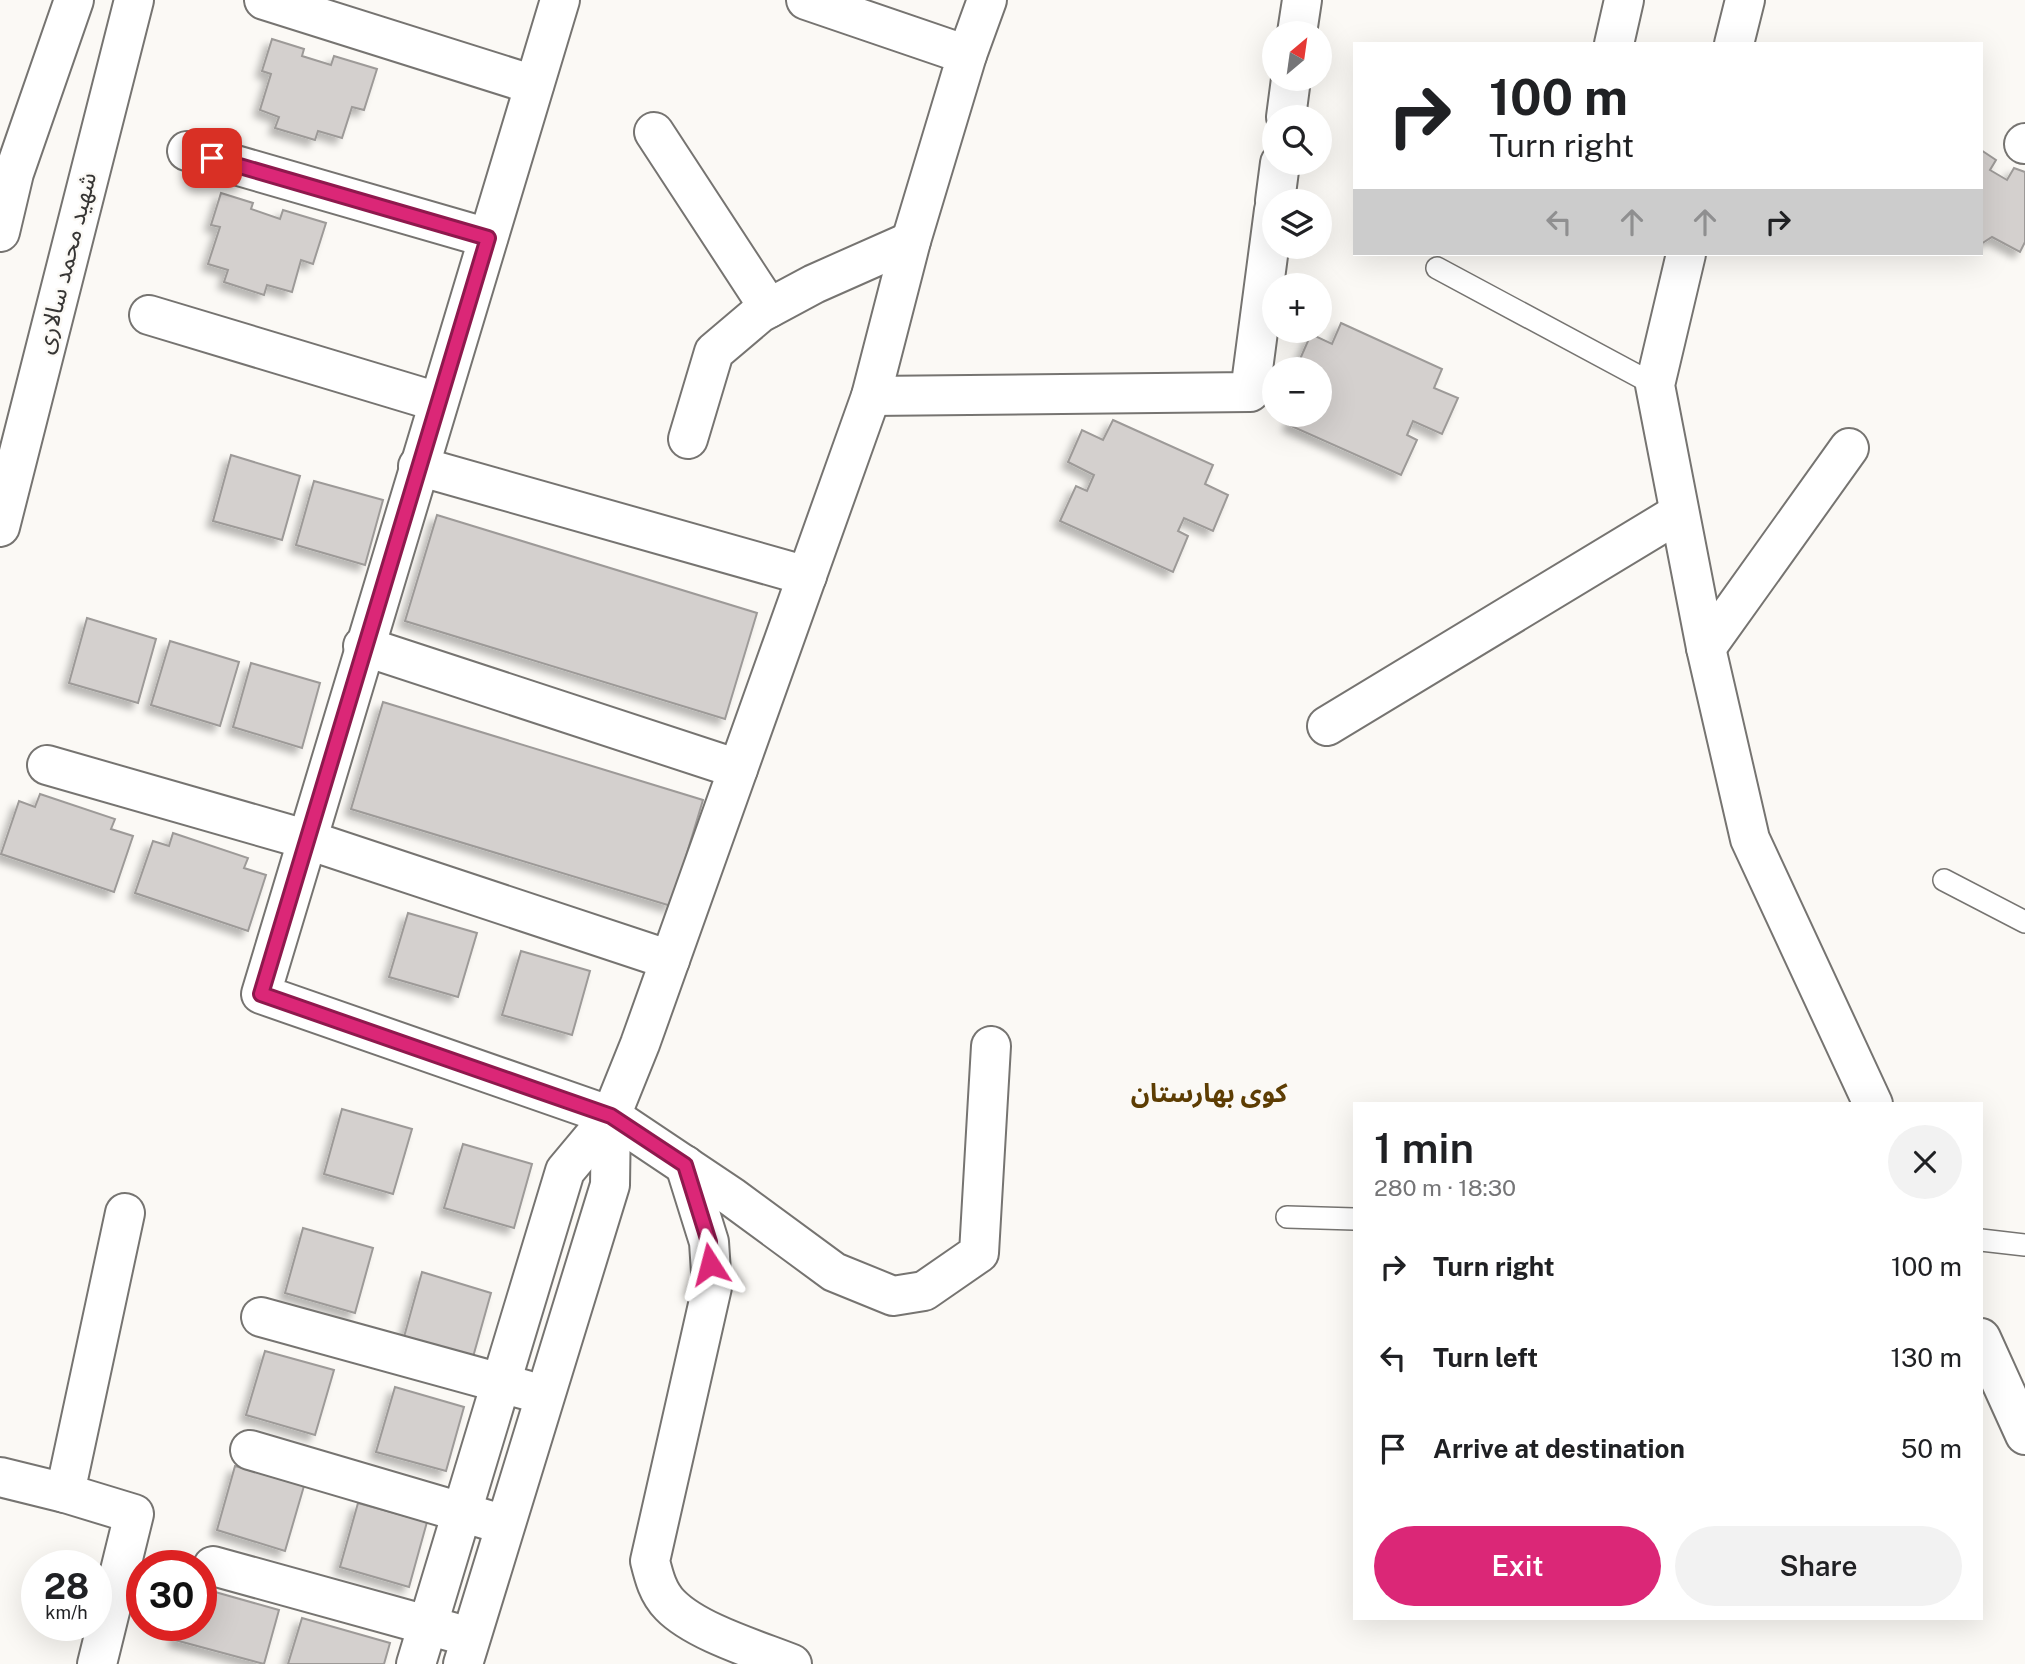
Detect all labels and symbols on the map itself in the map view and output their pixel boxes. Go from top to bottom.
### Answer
north arrow [1262,21,1332,91]
pin [182,128,242,188]
street label: شهید محمد سالاری [29,169,102,356]
district label: کوی بهارستان [1131,1077,1289,1108]
position arrow [673,1227,747,1301]
speed limit sign: 30 [126,1550,217,1641]

